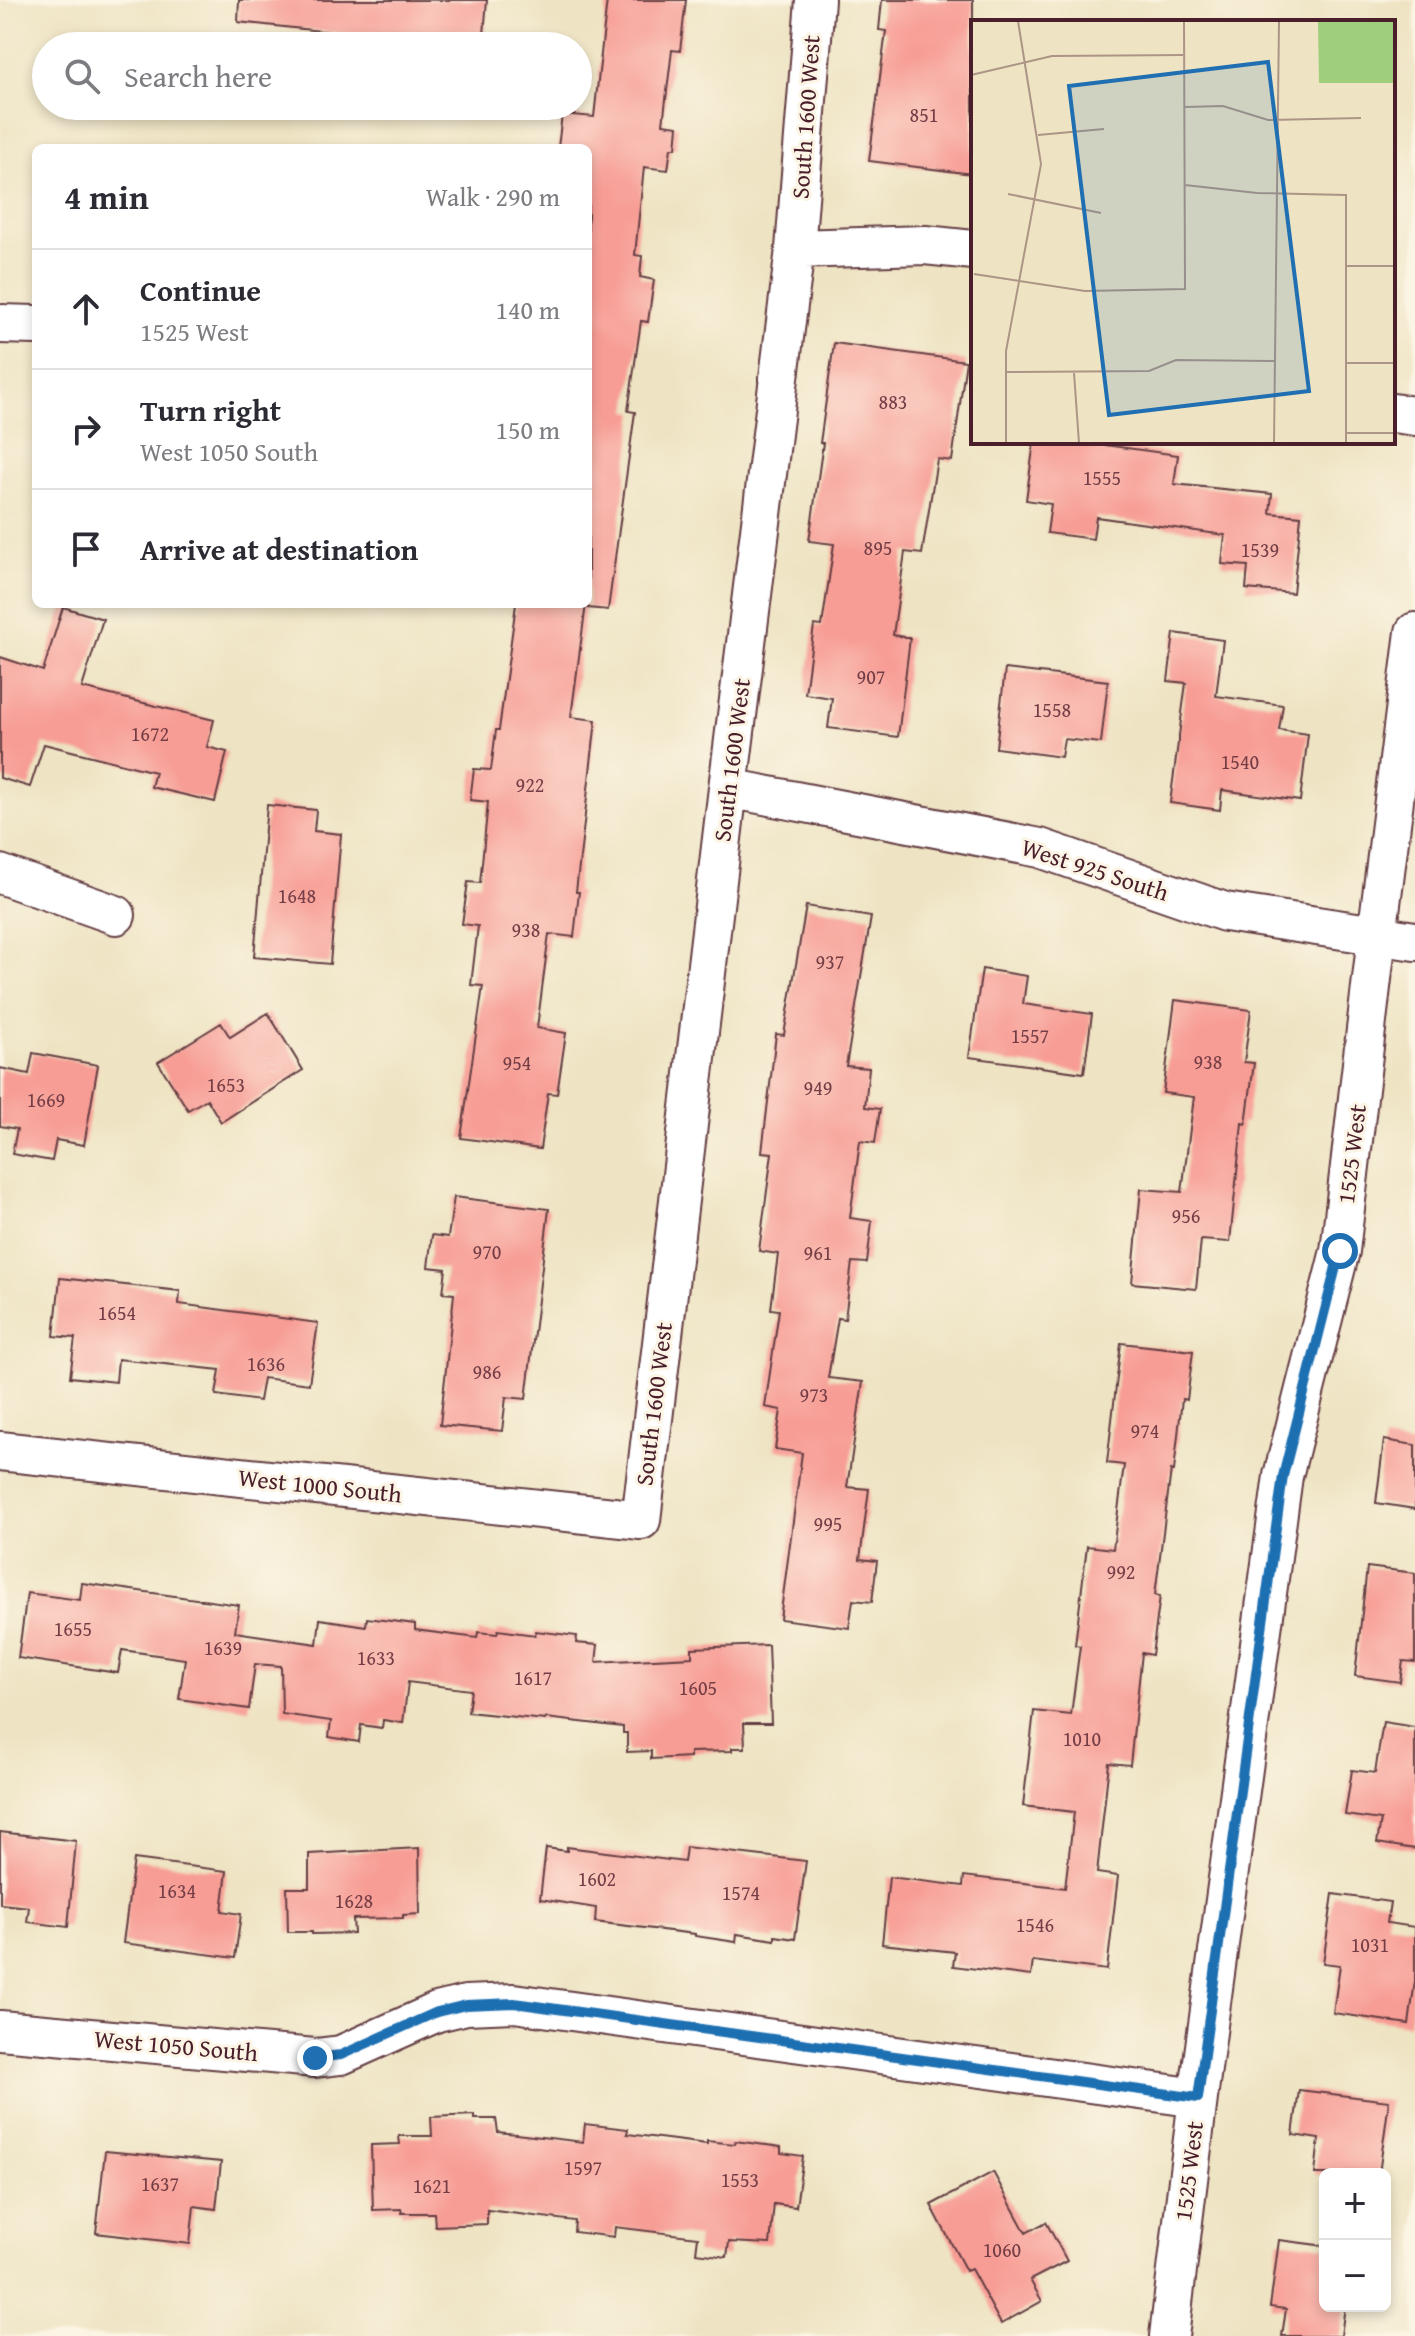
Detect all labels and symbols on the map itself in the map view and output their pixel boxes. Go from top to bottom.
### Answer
inset map [971,20,1395,444]
street label: South 1600 West [782,33,829,200]
house number: 851 [910,100,938,129]
house number: 883 [879,387,907,416]
house number: 1555 [1083,463,1121,492]
house number: 895 [864,533,892,562]
house number: 1539 [1241,535,1279,564]
house number: 907 [857,662,885,691]
street label: South 1600 West [704,676,759,844]
house number: 1558 [1033,695,1071,724]
house number: 1672 [131,719,169,748]
house number: 1540 [1221,747,1259,776]
house number: 922 [516,770,544,799]
street label: West 925 South [1017,829,1174,910]
house number: 1648 [278,881,316,910]
house number: 938 [512,915,540,944]
house number: 937 [816,947,844,976]
house number: 1557 [1011,1021,1049,1050]
house number: 938 [1194,1047,1222,1076]
house number: 954 [503,1048,531,1077]
house number: 1653 [207,1070,245,1099]
house number: 949 [804,1073,832,1102]
house number: 1669 [27,1085,65,1114]
street label: 1525 West [1328,1102,1375,1206]
house number: 956 [1172,1201,1200,1230]
route start [1322,1233,1358,1269]
house number: 970 [473,1237,501,1266]
house number: 961 [804,1238,832,1267]
house number: 1654 [98,1298,136,1327]
street label: South 1600 West [626,1320,681,1488]
house number: 1636 [247,1349,285,1378]
house number: 986 [473,1357,501,1386]
house number: 973 [800,1380,828,1409]
house number: 974 [1131,1416,1159,1445]
street label: West 1000 South [236,1460,404,1512]
house number: 995 [814,1509,842,1538]
house number: 992 [1107,1557,1135,1586]
house number: 1655 [54,1614,92,1643]
house number: 1639 [204,1633,242,1662]
house number: 1633 [357,1643,395,1672]
house number: 1617 [514,1663,552,1692]
house number: 1605 [679,1673,717,1702]
house number: 1010 [1063,1724,1101,1753]
house number: 1602 [578,1864,616,1893]
house number: 1634 [158,1876,196,1905]
house number: 1574 [722,1878,760,1907]
house number: 1628 [335,1886,373,1915]
house number: 1546 [1016,1910,1054,1939]
house number: 1031 [1351,1930,1389,1959]
street label: West 1050 South [93,2021,260,2070]
route end [297,2040,333,2076]
street label: 1525 West [1165,2119,1212,2223]
house number: 1597 [564,2153,602,2182]
house number: 1553 [721,2165,759,2194]
house number: 1637 [141,2169,179,2198]
house number: 1621 [413,2171,451,2200]
house number: 1060 [983,2235,1021,2264]

